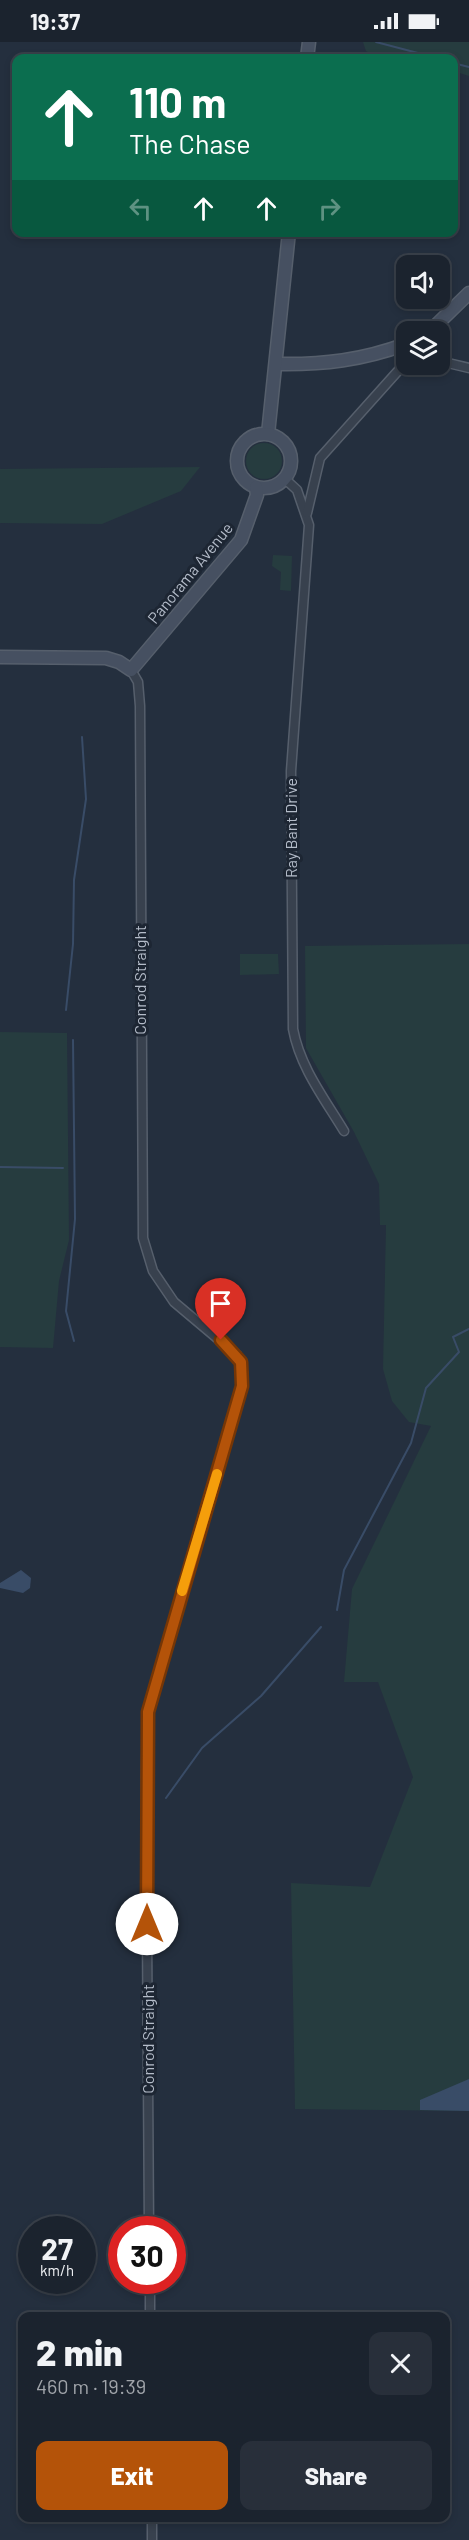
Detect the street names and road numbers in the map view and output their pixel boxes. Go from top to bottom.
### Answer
street label: Panorama Avenue [143,518,236,627]
street label: Ray Bant Drive [281,778,300,878]
street label: Conrod Straight [130,925,149,1035]
street label: Conrod Straight [138,1984,157,2094]

